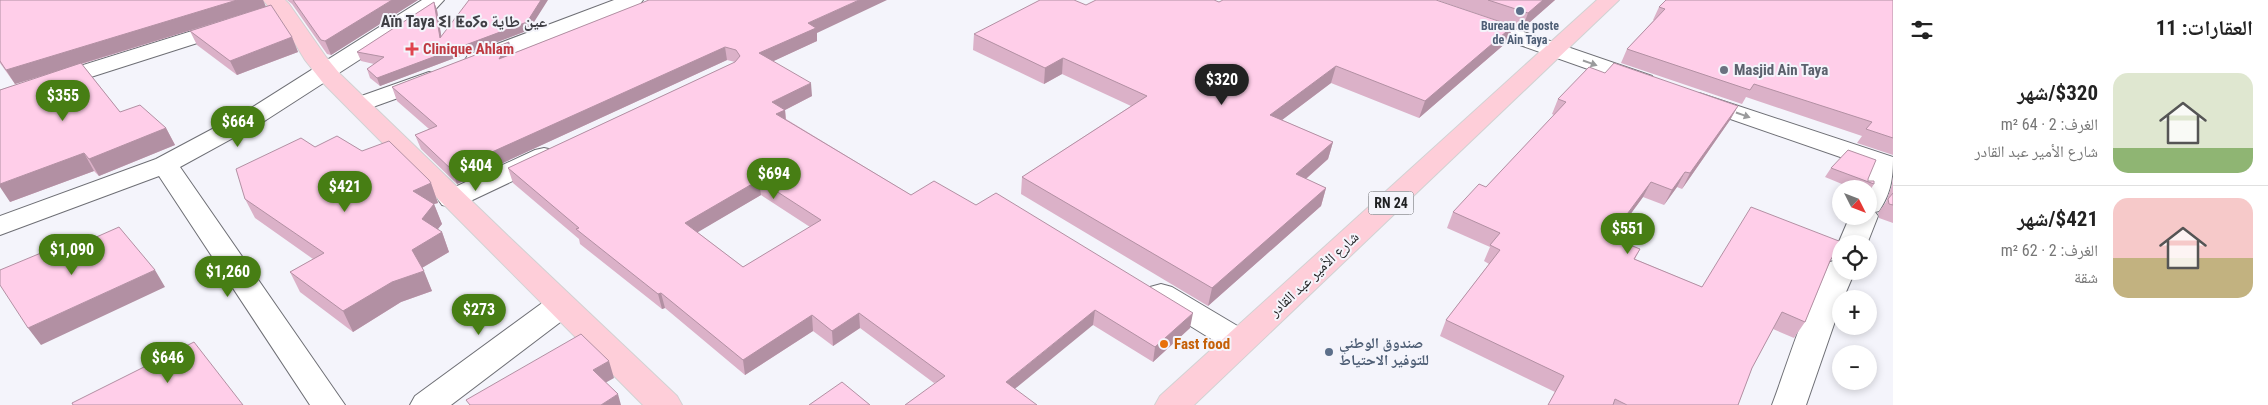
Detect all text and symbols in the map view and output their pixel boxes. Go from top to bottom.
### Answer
marker: Bureau de poste de Ain Taya [1514,5,1526,17]
district label: Aïn Taya ⵉⵏ ⵟⴰⵢⴰ عين طاية [381,12,547,31]
icon: filters [1908,16,1936,44]
text: العقارات: 11 [2156,16,2253,40]
place label: Bureau de poste de Ain Taya [1481,19,1559,47]
place label: Clinique Ahlam [423,40,514,58]
marker: Clinique Ahlam [405,42,419,56]
one-way arrow [1582,59,1597,67]
place label: Masjid Ain Taya [1734,61,1828,79]
pin: $320 [1192,64,1252,106]
marker: Masjid Ain Taya [1718,64,1730,76]
text: $320 [1206,70,1238,89]
pin: $355 [33,80,93,122]
text: $320/شهر [2017,81,2098,105]
text: $355 [47,86,79,105]
icon: home [2153,93,2213,153]
pin: $664 [208,106,268,148]
text: $664 [222,112,254,131]
one-way arrow [1736,112,1751,119]
text: الغرف: 2 · 64 m² [2001,115,2098,134]
text: شارع الأمير عبد القادر [1974,142,2098,161]
pin: $404 [446,150,506,192]
text: $404 [460,156,492,175]
pin: $694 [744,158,804,200]
text: $694 [758,164,790,183]
pin: $421 [315,170,375,213]
text: $421 [329,177,361,196]
north arrow [1832,180,1878,225]
map controls [1832,180,1877,390]
road number: RN 24 [1368,192,1414,214]
text: $421/شهر [2017,207,2098,231]
pin: $551 [1598,212,1658,255]
icon: home [2153,218,2213,278]
text: $551 [1612,219,1644,238]
street label: شارع الأمير عبد القادر [1265,228,1363,322]
pin: $1,090 [31,234,113,276]
button: locate [1832,235,1877,280]
text: $1,090 [50,240,94,259]
text: الغرف: 2 · 62 m² [2001,241,2098,260]
pin: $1,260 [187,256,269,298]
text: $1,260 [206,262,250,281]
text: شقة [2074,268,2098,287]
button: + [1832,290,1877,335]
pin: $273 [449,294,509,336]
text: $273 [463,300,495,319]
place label: صندوق الوطني للتوفير الاحتياط [1339,334,1429,369]
place label: Fast food [1174,335,1230,353]
marker: Fast food [1158,338,1170,350]
pin: $646 [138,342,198,384]
button: − [1832,345,1877,390]
marker: صندوق الوطني للتوفير الاحتياط [1323,346,1335,358]
text: $646 [152,348,184,367]

